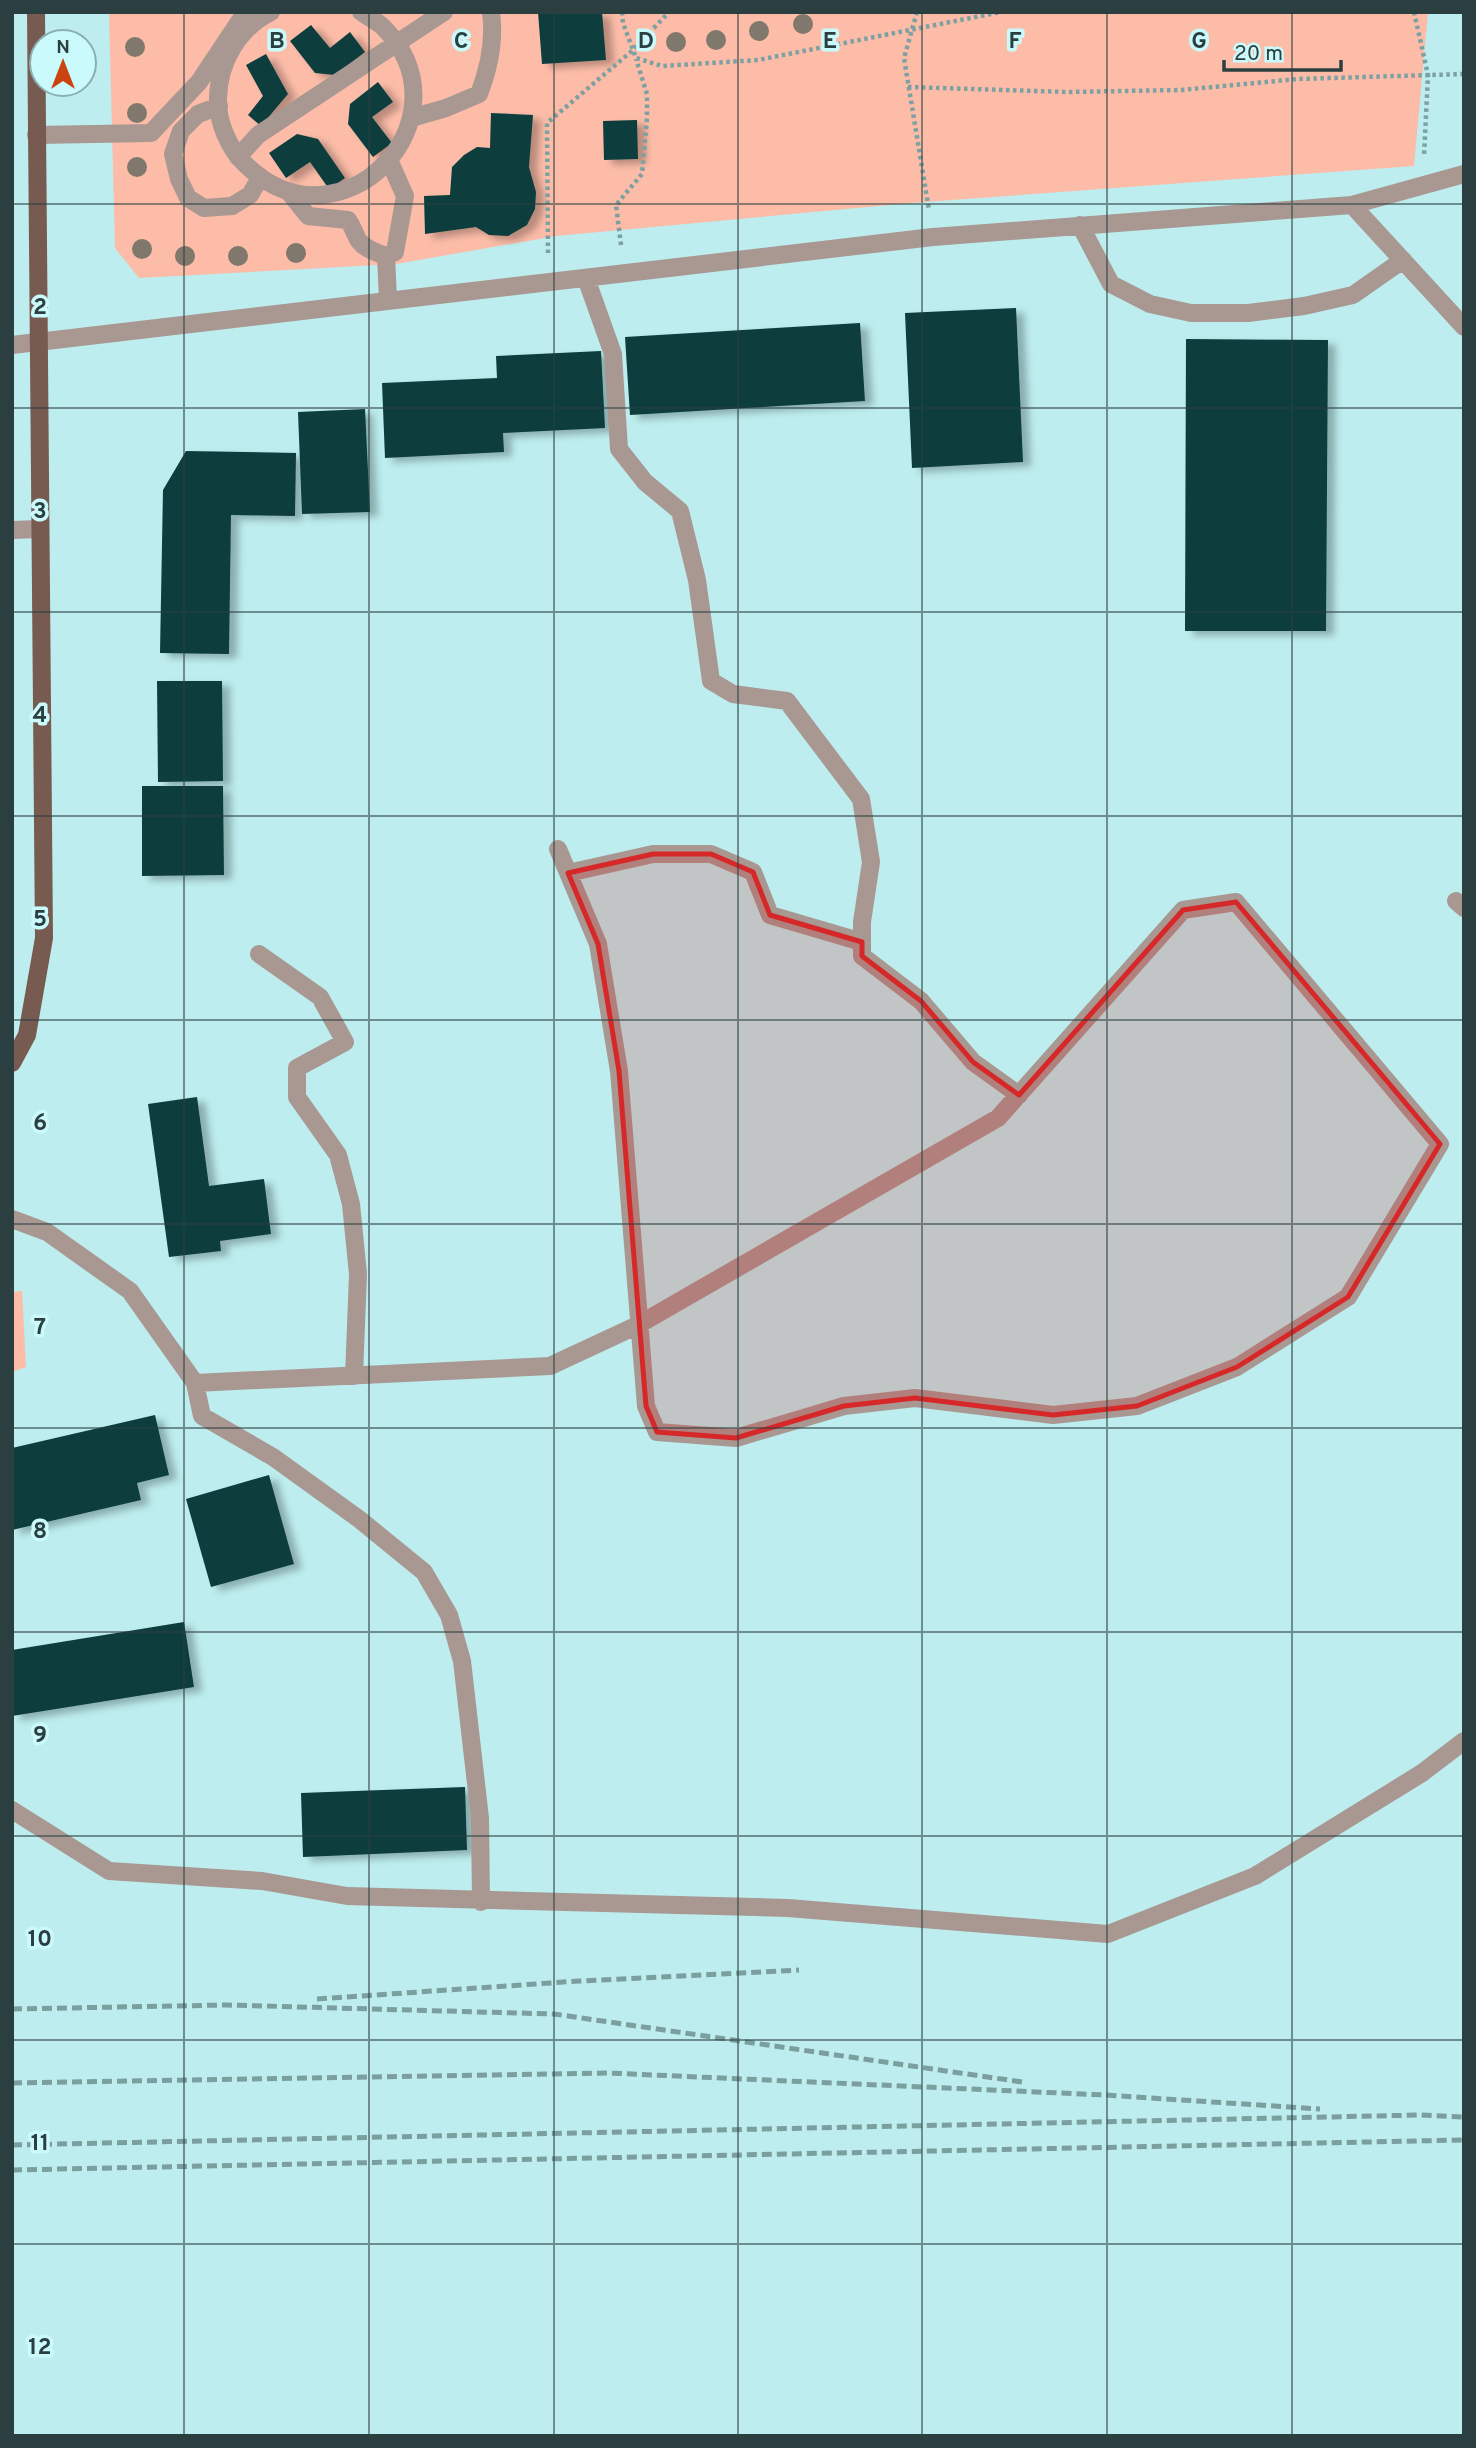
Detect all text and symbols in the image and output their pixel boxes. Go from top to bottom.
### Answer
north arrow [28,28,98,98]
text: B [269,28,285,57]
text: C [454,28,468,57]
text: D [638,28,654,57]
text: E [823,28,837,57]
text: F [1008,28,1022,57]
text: G [1191,28,1207,57]
scale bar [1224,28,1341,72]
text: N [56,36,70,60]
text: 20 m [1234,41,1283,68]
text: 2 [33,294,47,323]
text: 3 [33,498,47,527]
text: 4 [33,702,47,731]
text: 5 [33,906,47,935]
text: 6 [33,1110,47,1139]
text: 7 [34,1314,46,1343]
text: 8 [33,1518,47,1547]
text: 9 [33,1722,47,1751]
text: 10 [28,1926,52,1955]
text: 11 [31,2130,49,2159]
text: 12 [28,2334,52,2363]

